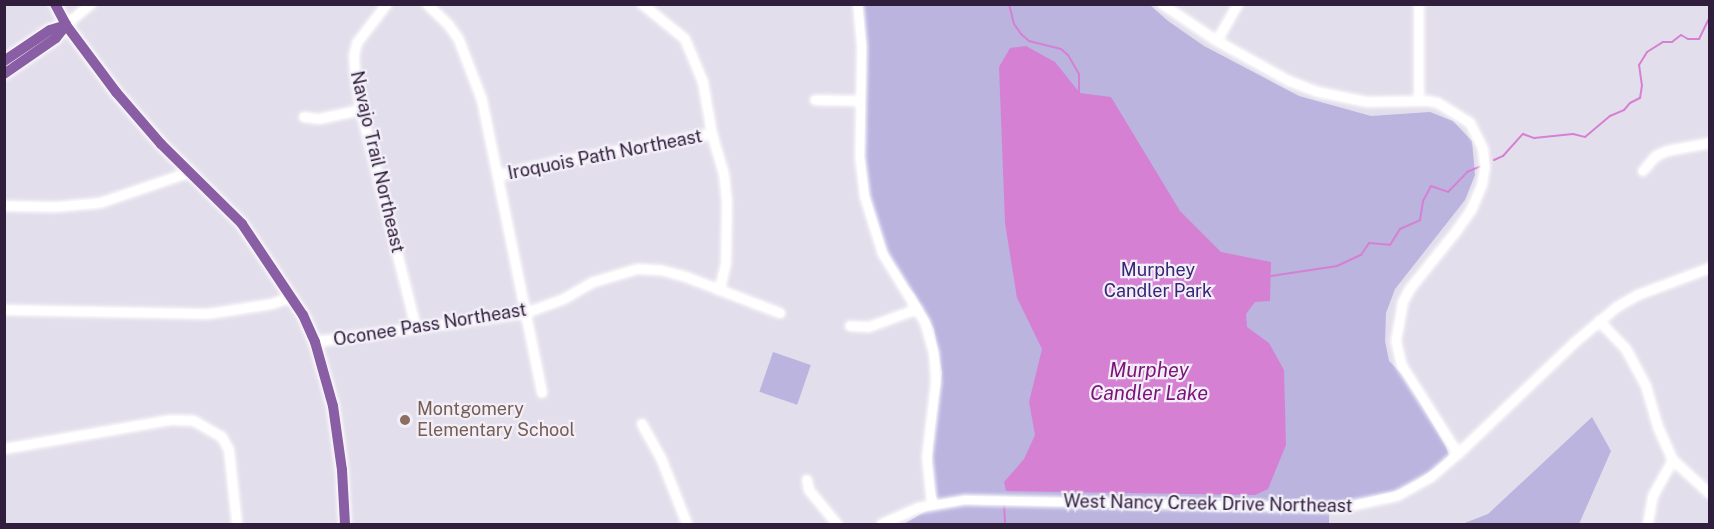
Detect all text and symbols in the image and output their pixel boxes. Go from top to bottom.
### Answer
street label: Navajo Trail Northeast [346,69,408,255]
street label: Iroquois Path Northeast [506,126,704,184]
park label: Murphey Candler Park [1104,260,1212,302]
street label: Oconee Pass Northeast [332,299,528,351]
water label: Murphey Candler Lake [1090,359,1208,406]
place label: Montgomery Elementary School [417,399,575,442]
marker: Montgomery Elementary School [398,413,412,427]
street label: West Nancy Creek Drive Northeast [1063,491,1353,517]

